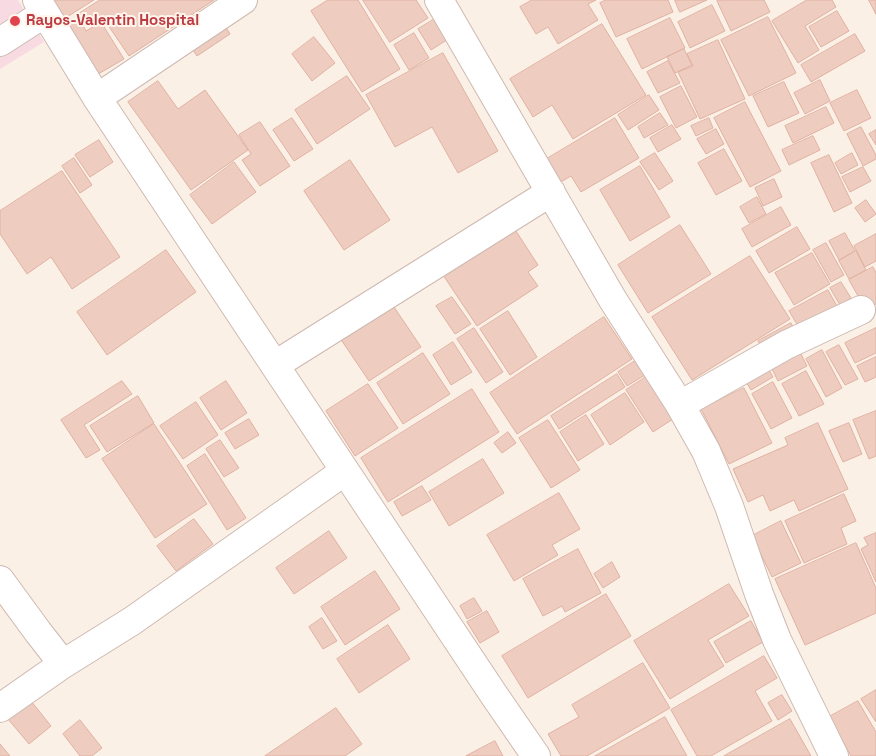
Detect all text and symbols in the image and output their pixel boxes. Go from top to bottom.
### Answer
place label: Rayos-Valentin Hospital [26,12,199,30]
marker: Rayos-Valentin Hospital [8,14,22,28]

